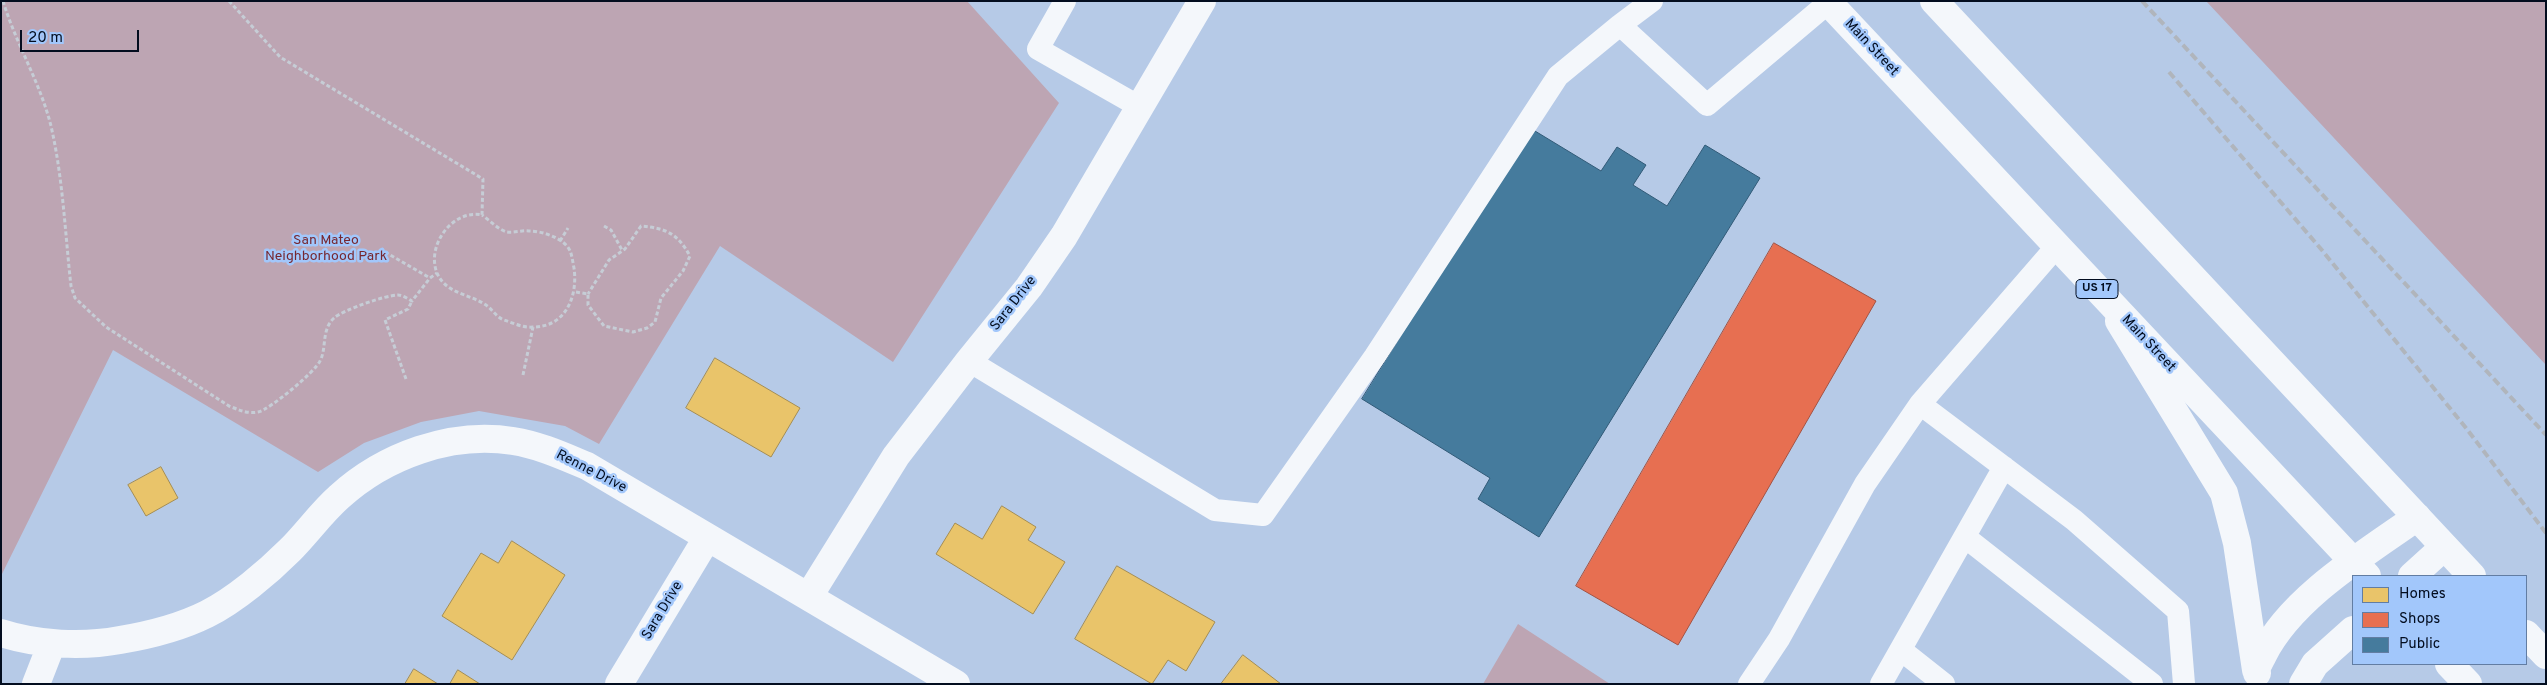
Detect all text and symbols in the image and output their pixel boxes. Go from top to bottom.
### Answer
street label: Main Street [1840,16,1902,80]
scale bar [22,20,141,52]
text: 20 m [28,29,63,48]
park label: San Mateo Neighborhood Park [265,233,387,266]
street label: Sara Drive [987,273,1041,335]
road number: US 17 [2076,280,2118,298]
street label: Main Street [2117,312,2179,376]
street label: Renne Drive [553,447,629,497]
legend [2352,575,2527,665]
street label: Sara Drive [639,579,687,643]
text: Homes [2399,585,2446,604]
text: Shops [2399,610,2440,629]
text: Public [2399,635,2440,654]

